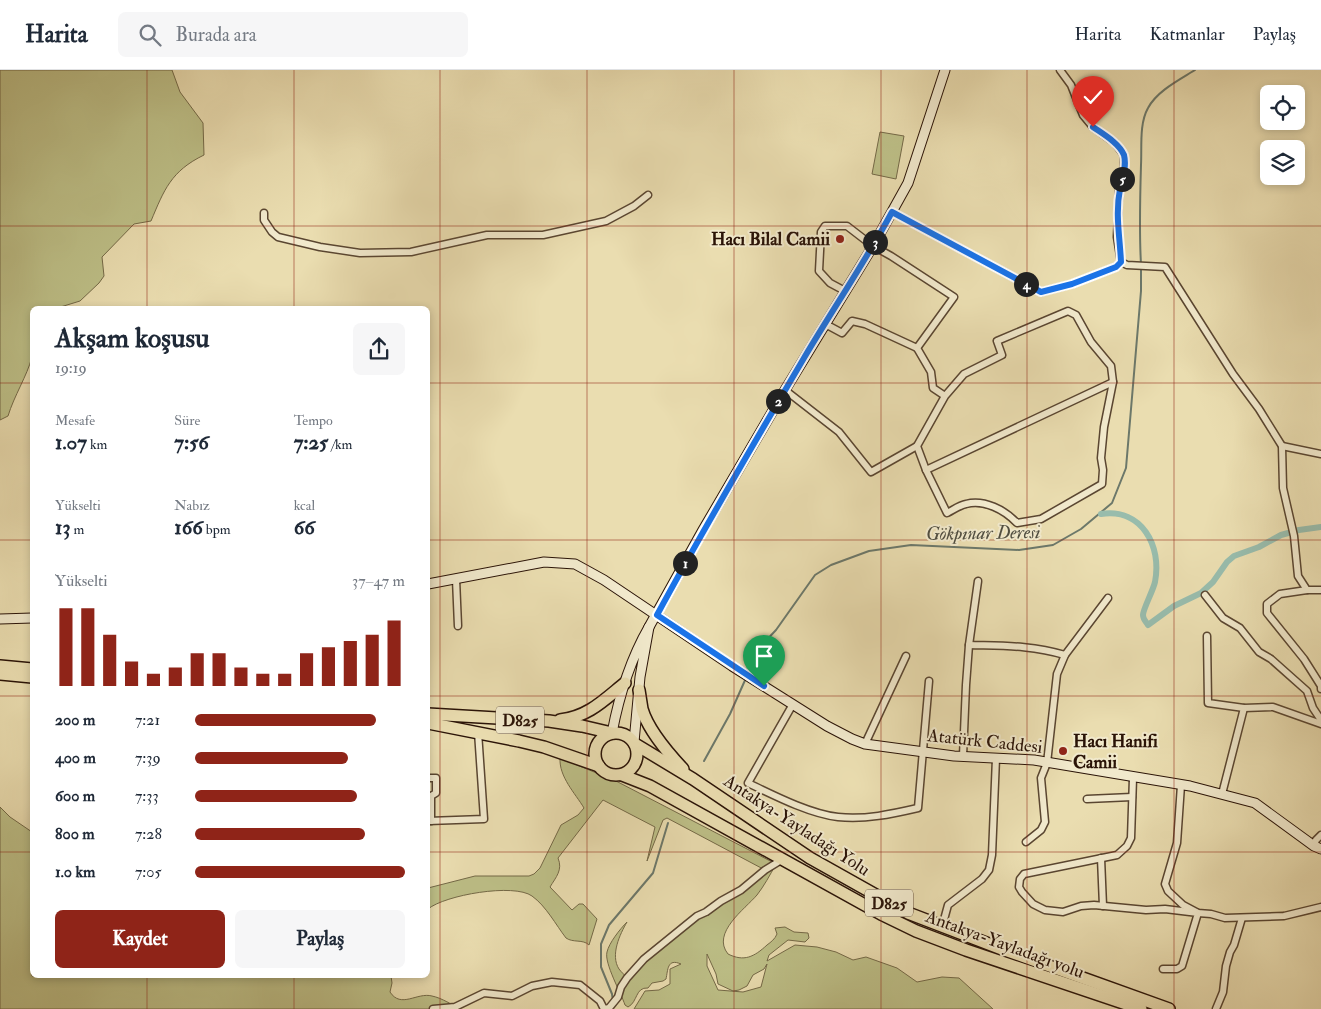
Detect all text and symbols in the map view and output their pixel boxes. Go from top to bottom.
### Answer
search box [118,12,468,57]
text: Harita [25,19,88,50]
icon: search [136,21,164,49]
text: Burada ara [176,23,257,47]
text: Harita [1075,23,1121,46]
text: Katmanlar [1149,23,1225,46]
text: Paylaş [1253,23,1296,46]
pin [1072,76,1114,127]
icon: check [1079,83,1107,111]
map controls [1260,85,1305,185]
button: locate [1260,85,1305,130]
button: layers [1260,140,1305,185]
pin: 5 [1110,166,1134,192]
text: 5 [1119,171,1126,188]
place label: Hacı Bilal Camii [711,228,830,251]
pin: 3 [862,230,888,254]
marker: Hacı Bilal Camii [834,233,846,245]
text: 3 [873,234,878,251]
pin: 4 [1014,272,1038,296]
text: 4 [1023,276,1030,293]
text: Akşam koşusu [55,321,209,356]
button: share [353,323,405,375]
text: 19:19 [55,358,87,378]
pin: 2 [766,388,790,414]
text: 2 [775,393,782,410]
text: Mesafe [55,412,95,429]
text: Süre [174,412,200,429]
text: Tempo [294,412,333,429]
text: 1.07 [55,429,87,456]
text: 7:56 [174,429,209,456]
text: 7:25 [294,429,328,456]
text: km [87,436,107,453]
text: /km [328,436,352,453]
text: Yükselti [55,497,101,514]
text: Nabız [174,497,210,514]
text: kcal [294,497,315,514]
text: 13 [55,514,71,541]
text: 166 [174,514,203,541]
text: 66 [294,514,315,541]
water label: Gökpınar Deresi [926,520,1040,546]
text: m [71,521,84,538]
text: bpm [203,521,231,538]
pin: 1 [672,550,698,576]
text: 1 [683,555,688,572]
text: Yükselti [55,571,107,591]
text: 37–47 m [352,571,405,591]
pin [743,635,785,686]
icon: arrive [750,642,778,670]
road number: D825 [496,706,544,734]
text: 200 m [55,710,95,730]
text: 7:21 [135,710,160,730]
street label: Atatürk Caddesi [925,724,1044,759]
place label: Hacı Hanifi Camii [1073,730,1158,774]
marker: Hacı Hanifi Camii [1057,745,1069,757]
text: 400 m [55,748,96,768]
text: 7:39 [135,748,161,768]
street label: Antakya-Yayladağı Yolu [718,769,874,881]
text: 600 m [55,786,95,806]
text: 7:33 [135,786,159,806]
text: 800 m [55,824,95,844]
text: 7:28 [135,824,162,844]
text: 1.0 km [55,862,95,882]
text: 7:05 [135,862,162,882]
road number: D825 [865,890,913,916]
street label: Antakya-Yayladağı yolu [921,905,1087,984]
button: Kaydet [55,910,225,968]
button: Paylaş [235,910,405,968]

